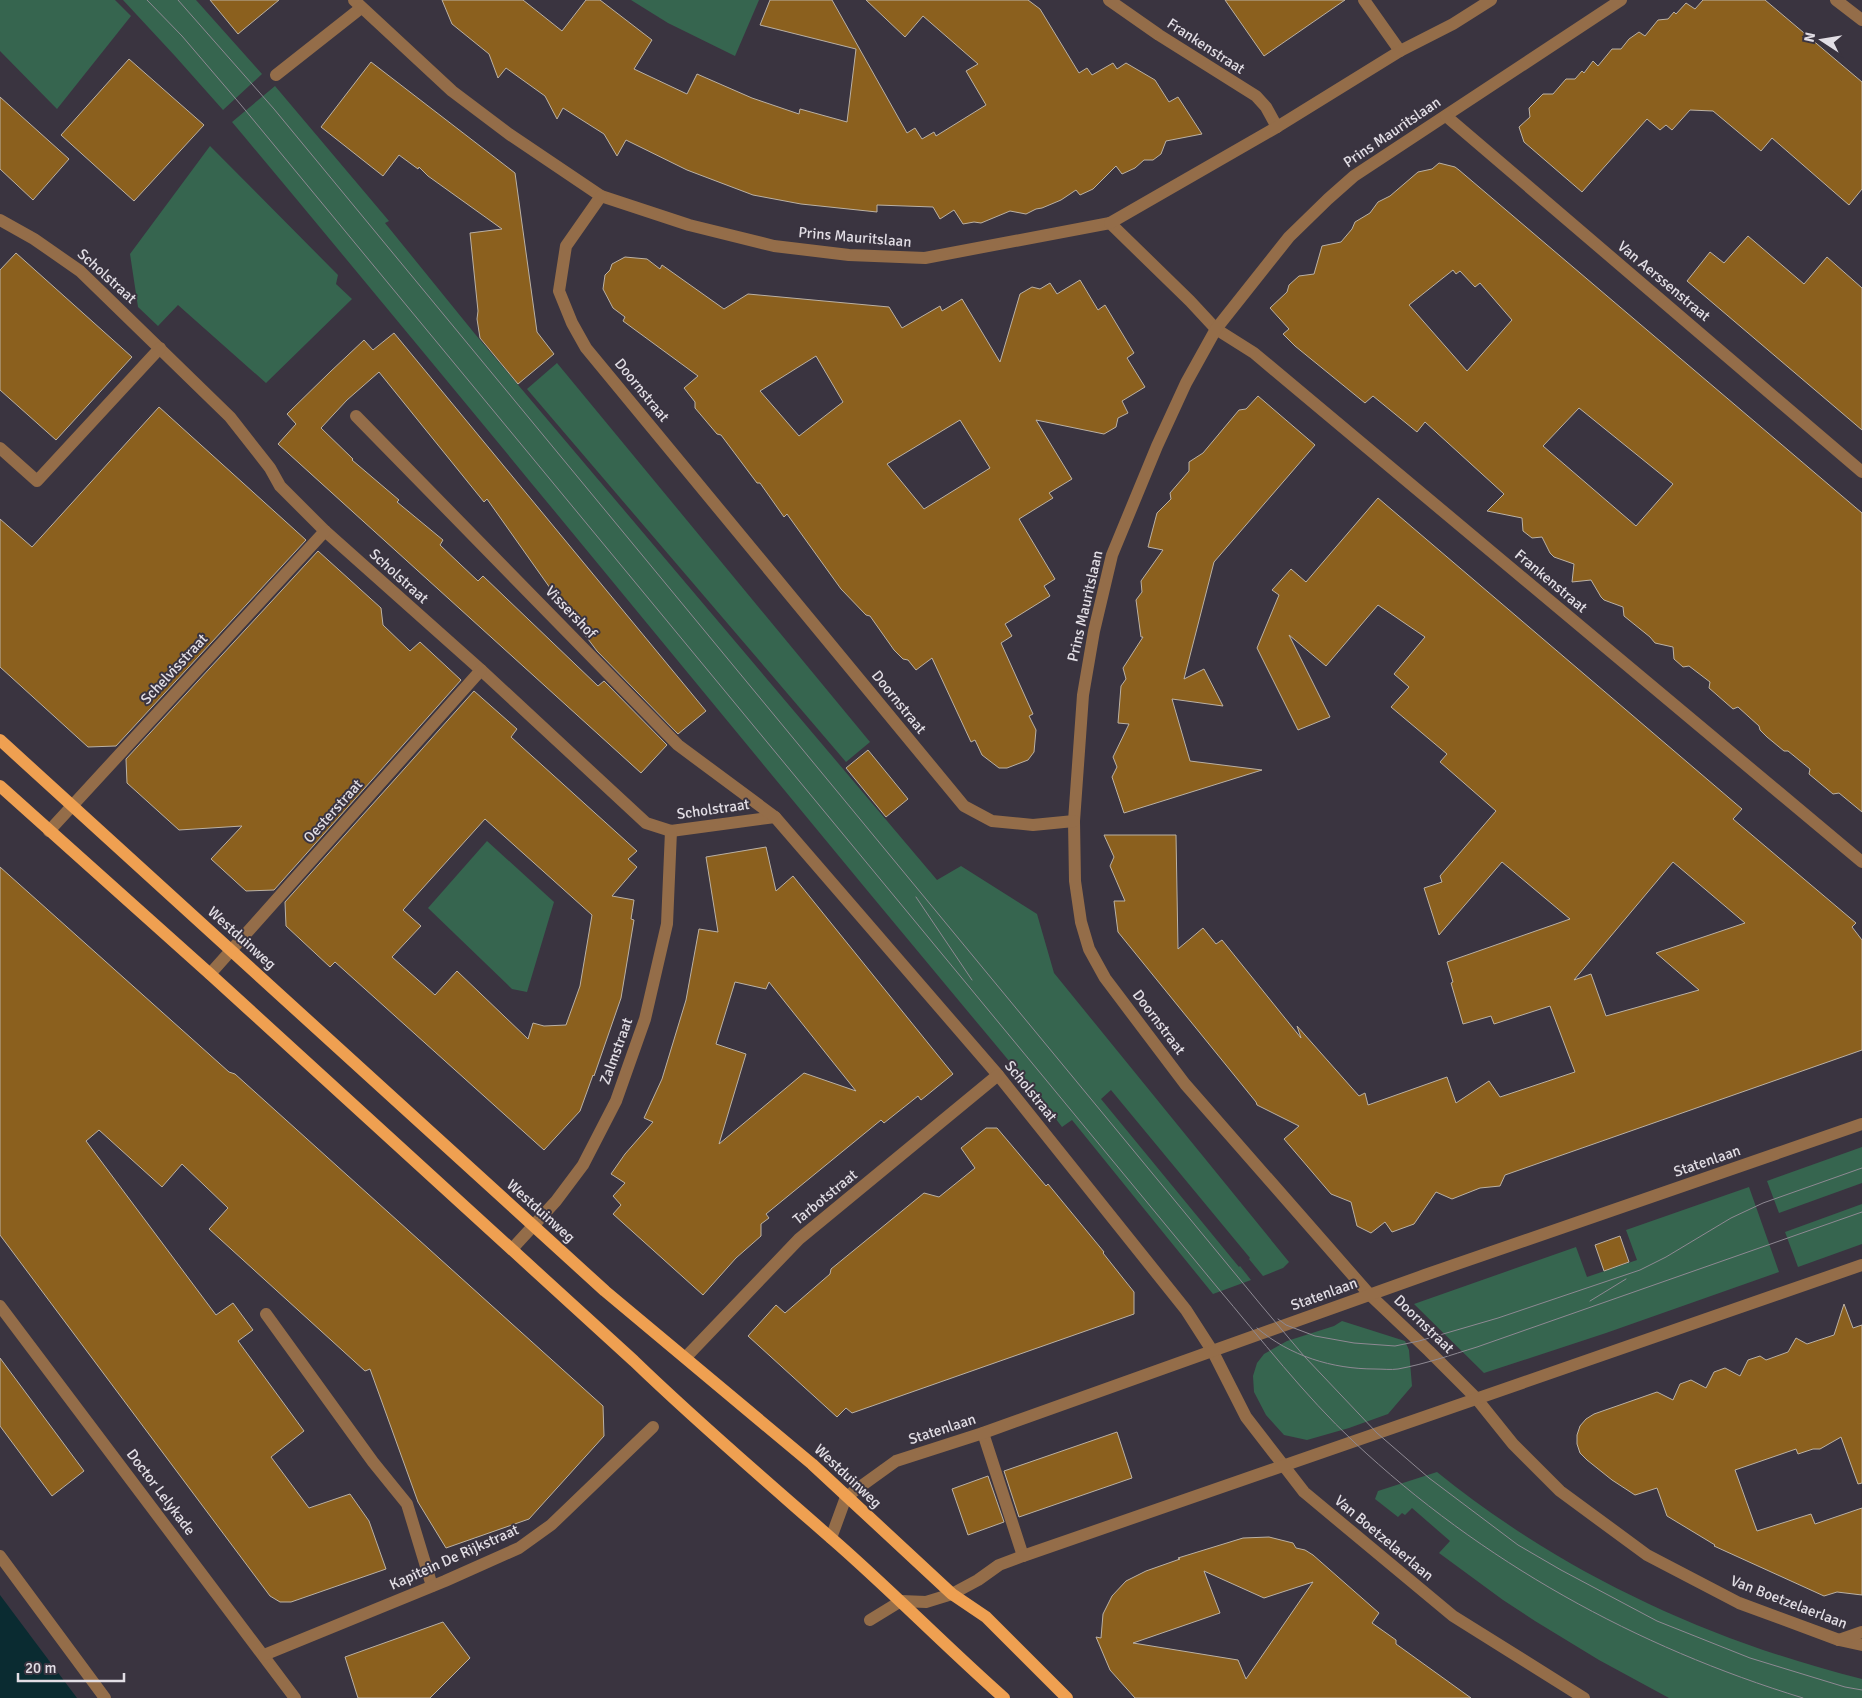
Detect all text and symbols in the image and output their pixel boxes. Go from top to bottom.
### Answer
street label: Frankenstraat [1164,14,1248,78]
north arrow [1797,15,1847,65]
text: N [1800,31,1819,44]
street label: Prins Mauritslaan [1340,93,1444,171]
street label: Prins Mauritslaan [798,223,912,251]
street label: Van Aerssenstraat [1614,237,1714,325]
street label: Scholstraat [74,245,140,307]
street label: Doornstraat [611,355,673,425]
street label: Scholstraat [366,545,432,607]
street label: Frankenstraat [1511,545,1591,617]
street label: Prins Mauritslaan [1063,549,1107,663]
street label: Vissershof [541,582,601,643]
street label: Schelvisstraat [137,630,211,708]
street label: Doornstraat [868,667,930,737]
street label: Oesterstraat [300,775,366,847]
street label: Scholstraat [675,795,751,823]
street label: Westduinweg [204,903,280,973]
street label: Doornstraat [1129,986,1189,1058]
street label: Zalmstraat [596,1015,636,1087]
street label: Scholstraat [1001,1057,1061,1125]
street label: Statenlaan [1671,1141,1743,1181]
street label: Tarbotstraat [789,1166,861,1228]
street label: Westduinweg [503,1176,579,1246]
street label: Statenlaan [1288,1274,1360,1314]
street label: Doornstraat [1390,1291,1458,1357]
street label: Statenlaan [906,1410,978,1448]
street label: Westduinweg [811,1440,885,1512]
street label: Doctor Lelykade [123,1445,199,1539]
street label: Van Boetzelaerlaan [1331,1491,1437,1585]
street label: Kapitein De Rijkstraat [387,1520,521,1594]
street label: Van Boetzelaerlaan [1728,1571,1850,1633]
scale bar [18,1650,124,1682]
text: 20 m [25,1659,56,1677]

